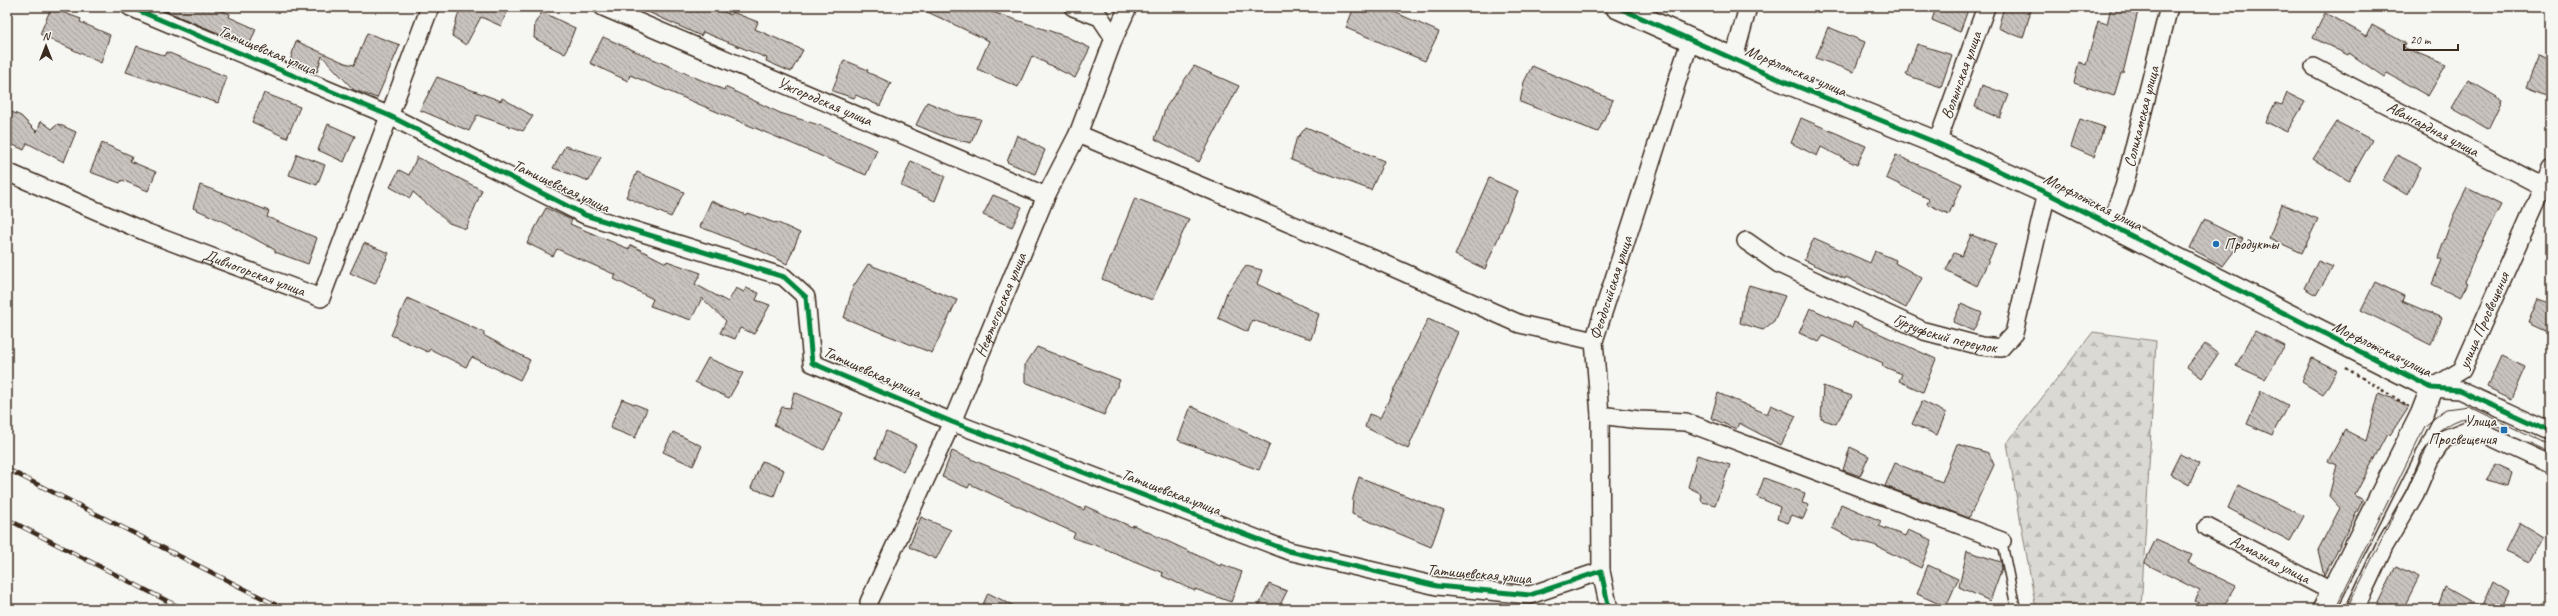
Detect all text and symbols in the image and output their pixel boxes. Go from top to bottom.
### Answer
street label: Татищевская улица [215,20,321,80]
north arrow [26,26,66,66]
scale bar [2404,26,2458,52]
street label: Волынская улица [1936,27,1987,122]
text: N [43,29,52,43]
text: 20 m [2410,32,2432,48]
street label: Морфлотская улица [1742,41,1851,102]
street label: Соликамская улица [2119,63,2164,169]
street label: Ужгородская улица [774,73,876,131]
street label: Авангардная улица [2383,97,2483,162]
street label: Татищевская улица [509,155,614,218]
street label: Морфлотская улица [2040,169,2147,236]
street label: Феодосийская улица [1585,232,1637,342]
place label: Продукты [2224,234,2280,254]
marker: Продукты [2211,239,2221,249]
street label: Дивногорская улица [201,245,309,302]
street label: Нефтегорская улица [970,248,1032,360]
street label: улица Просвещения [2453,268,2514,373]
street label: Гурзуфский переулок [1891,308,1999,358]
street label: Морфлотская улица [2329,316,2436,382]
street label: Татищевская улица [820,342,925,403]
place label: Улица Просвещения [2428,411,2498,449]
marker: Улица Просвещения [2499,425,2509,435]
street label: Татищевская улица [1119,464,1225,521]
street label: Алмазная улица [2227,531,2315,589]
street label: Татищевская улица [1426,559,1534,589]

